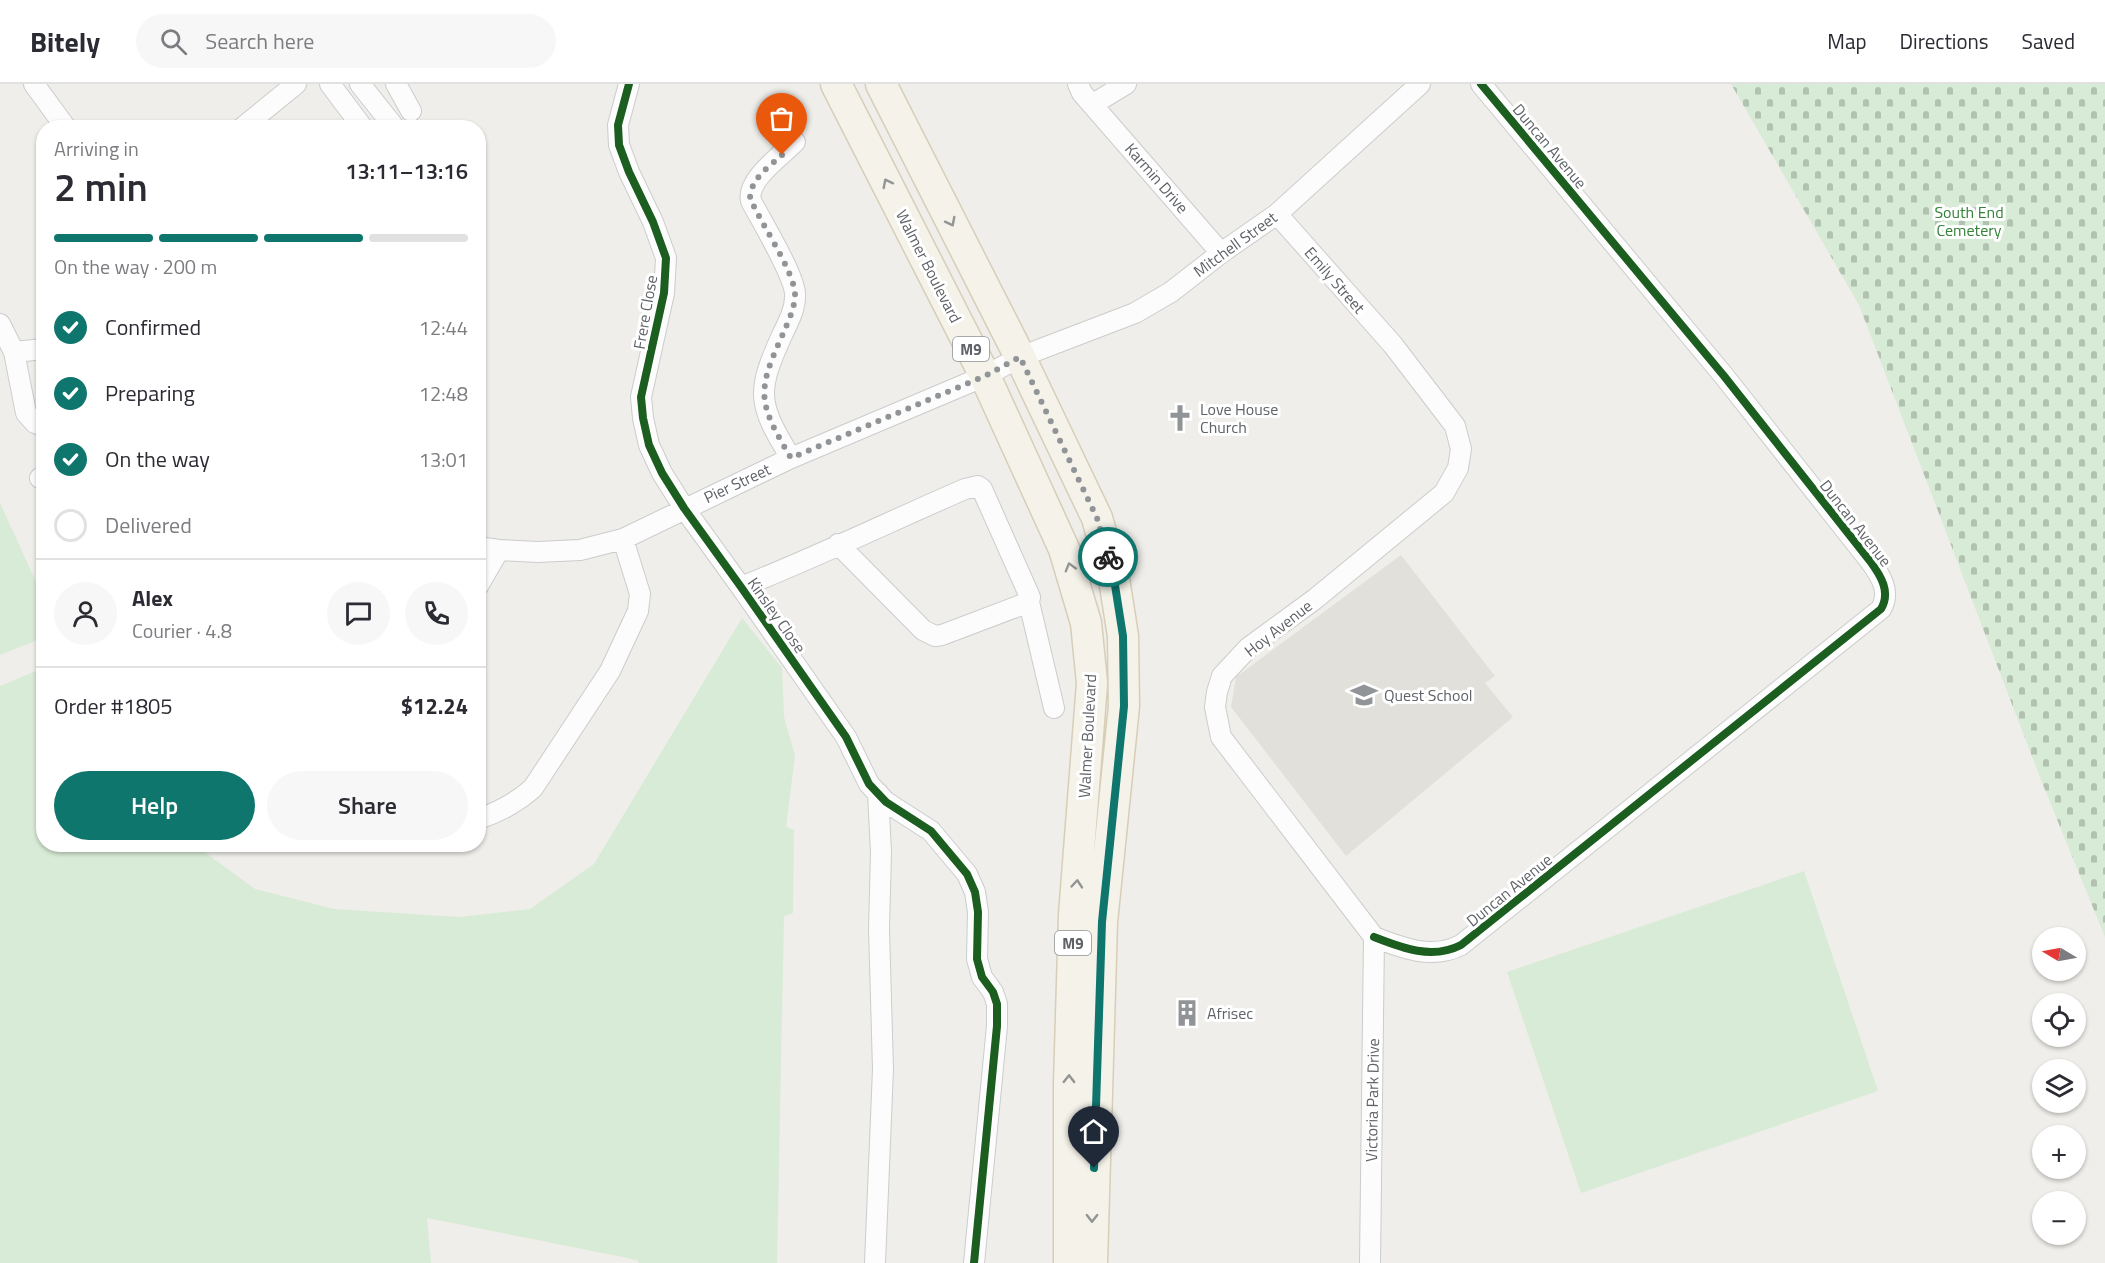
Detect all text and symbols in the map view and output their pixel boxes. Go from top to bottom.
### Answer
search box [136,14,556,68]
text: Bitely [30,20,100,63]
text: Search here [205,24,314,58]
icon: search [157,25,190,58]
text: Map [1827,25,1867,57]
text: Directions [1900,25,1989,57]
text: Saved [2022,25,2075,57]
pin [756,93,807,155]
street label: Duncan Avenue [1507,98,1593,194]
icon: bag [765,102,798,135]
text: Arriving in [54,133,139,164]
street label: Karmin Drive [1120,137,1194,219]
text: 13:11–13:16 [345,154,468,188]
text: 2 min [54,157,148,216]
one-way arrow [882,178,894,189]
park label: South End Cemetery [1934,200,2004,242]
street label: Walmer Boulevard [890,205,968,327]
street label: Mitchell Street [1188,205,1282,283]
one-way arrow [944,215,955,226]
street label: Emily Street [1299,241,1371,319]
text: On the way · 200 m [54,251,217,282]
street label: Frere Close [627,273,663,351]
text: Confirmed [105,310,201,344]
icon: check [54,311,87,344]
text: 12:44 [419,312,468,343]
road number: M9 [953,337,989,361]
text: Preparing [105,376,195,410]
icon: check [54,377,87,410]
text: 12:48 [419,378,468,409]
place label: Love House Church [1200,397,1278,439]
church icon: Love House Church [1165,403,1195,433]
text: On the way [105,442,210,476]
icon: check [54,443,87,476]
text: 13:01 [419,444,468,475]
street label: Pier Street [700,457,775,509]
street label: Duncan Avenue [1814,474,1898,572]
text: Delivered [105,508,192,542]
courier [1078,527,1138,587]
icon: bike [1092,541,1125,574]
one-way arrow [1064,562,1077,572]
street label: Kinsley Close [742,572,812,658]
text: Alex [132,581,173,615]
button: person [54,582,117,645]
button: chat [327,582,390,645]
button: phone [405,582,468,645]
street label: Hoy Avenue [1239,594,1317,662]
text: Courier · 4.8 [132,615,232,646]
street label: Walmer Boulevard [1072,673,1102,799]
school or university icon: Quest School [1349,680,1379,710]
place label: Quest School [1384,683,1473,707]
text: Order #1805 [54,689,173,723]
text: $12.24 [401,689,468,723]
button: Help [54,771,255,840]
button: Share [267,771,468,840]
street label: Duncan Avenue [1461,848,1557,932]
one-way arrow [1070,879,1083,888]
north arrow [2032,927,2086,981]
map controls [2032,927,2086,1245]
road number: M9 [1055,931,1091,955]
button: locate [2032,993,2086,1047]
building icon: Afrisec [1172,998,1202,1028]
place label: Afrisec [1207,1001,1253,1025]
street label: Victoria Park Drive [1359,1038,1385,1162]
button: layers [2032,1059,2086,1113]
one-way arrow [1063,1074,1075,1083]
pin [1068,1106,1119,1168]
icon: home [1077,1115,1110,1148]
button: + [2032,1125,2086,1179]
button: − [2032,1191,2086,1245]
one-way arrow [1086,1214,1098,1223]

